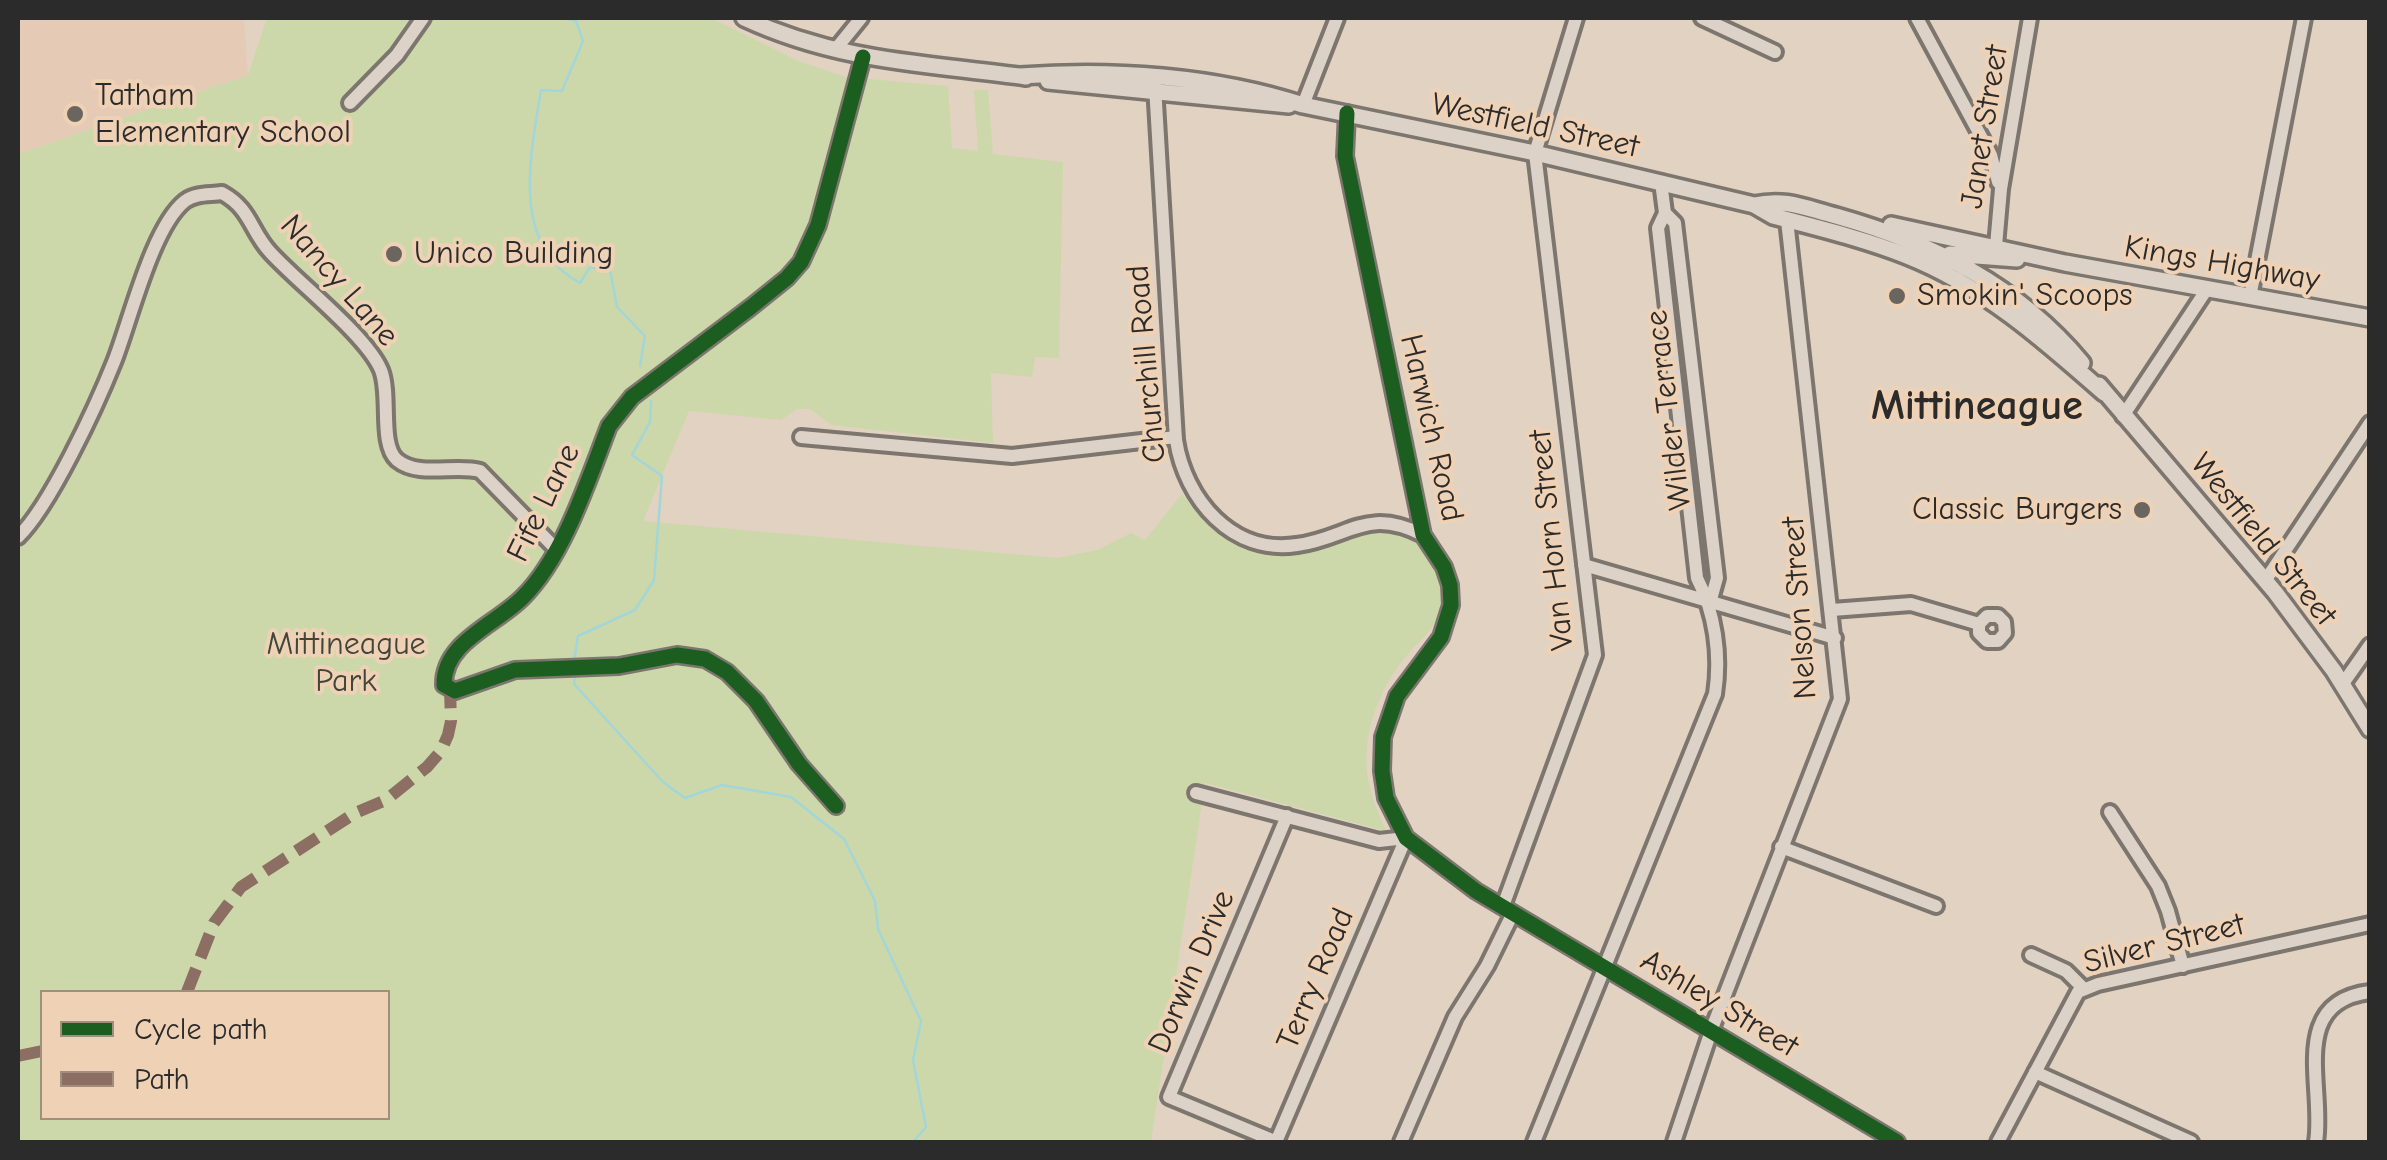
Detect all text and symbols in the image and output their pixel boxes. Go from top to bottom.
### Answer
street label: Janet Street [1953,43,2017,211]
place label: Tatham Elementary School [95,77,351,152]
street label: Westfield Street [1428,85,1642,167]
marker: Tatham Elementary School [64,103,86,125]
street label: Nancy Lane [272,208,406,354]
street label: Kings Highway [2121,228,2323,300]
place label: Unico Building [414,235,613,273]
marker: Unico Building [383,243,405,265]
street label: Churchill Road [1119,263,1175,465]
place label: Smokin' Scoops [1917,277,2132,315]
marker: Smokin' Scoops [1886,285,1908,307]
street label: Wilder Terrace [1638,308,1700,512]
street label: Harwich Road [1391,331,1471,525]
district label: Mittineague [1871,382,2083,432]
street label: Van Horn Street [1521,428,1583,652]
street label: Fife Lane [499,438,589,568]
street label: Westfield Street [2182,446,2344,634]
place label: Classic Burgers [1912,491,2122,529]
marker: Classic Burgers [2131,499,2153,521]
street label: Nelson Street [1774,516,1826,700]
park label: Mittineague Park [266,626,426,701]
street label: Dorwin Drive [1140,885,1244,1059]
street label: Terry Road [1269,903,1363,1055]
street label: Silver Street [2080,906,2248,982]
street label: Ashley Street [1633,942,1805,1066]
legend [40,990,390,1120]
text: Cycle path [134,1012,268,1047]
text: Path [134,1062,190,1097]

